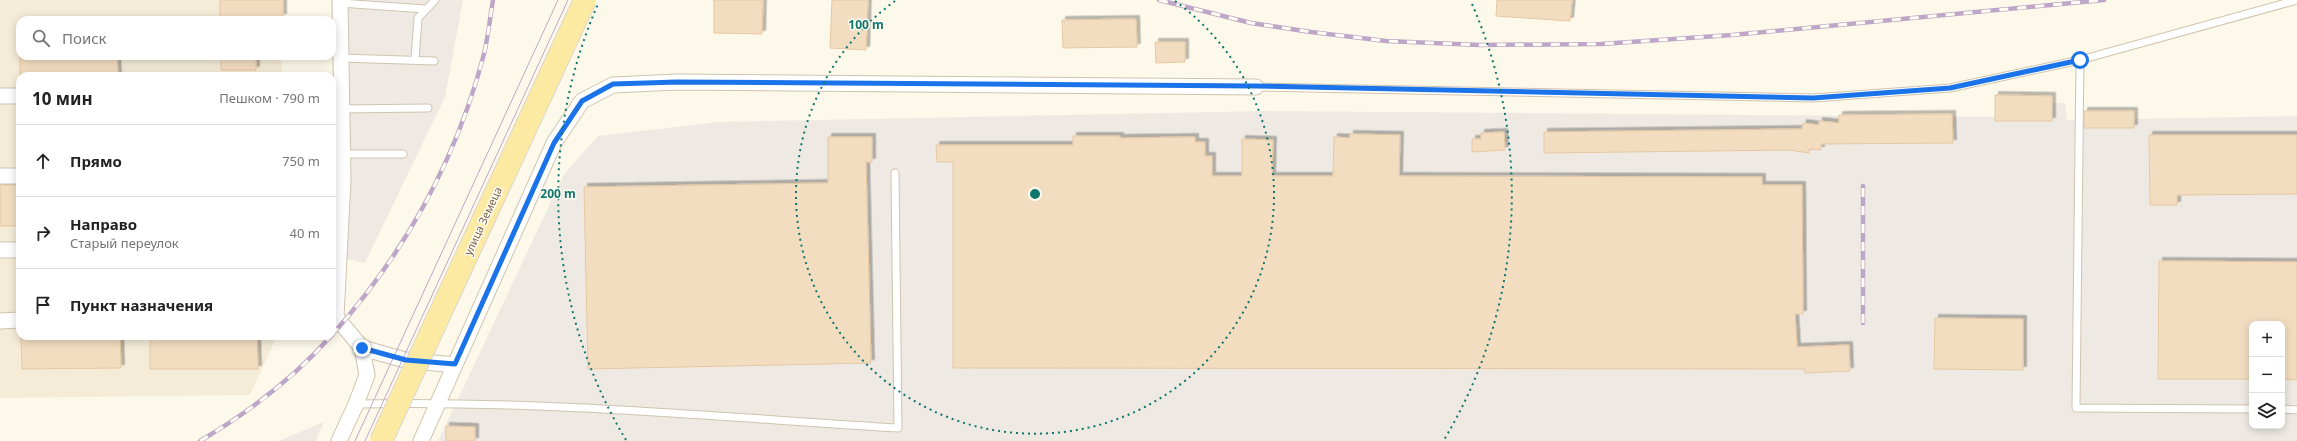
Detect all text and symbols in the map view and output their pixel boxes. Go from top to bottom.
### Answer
search box [16,16,336,60]
text: 100 m [848,16,884,33]
icon: search [30,27,52,49]
text: Поиск [62,28,107,48]
route start [2071,51,2089,69]
text: 10 мин [32,87,93,110]
text: Пешком · 790 m [219,89,320,107]
icon: ahead [32,150,54,172]
text: Прямо [70,151,122,171]
text: 750 m [282,152,320,170]
street label: улица Земеца [460,184,505,257]
text: 200 m [540,185,576,202]
centre of rings [1028,187,1042,201]
text: Направо [70,214,137,234]
icon: right [32,222,54,244]
text: 40 m [290,224,320,242]
text: Старый переулок [70,234,179,252]
icon: arrive [32,294,54,316]
text: Пункт назначения [70,295,213,315]
map controls [2249,321,2285,429]
button: + [2249,321,2285,357]
route end [353,339,371,357]
button: − [2249,357,2285,393]
button: layers [2249,393,2285,429]

